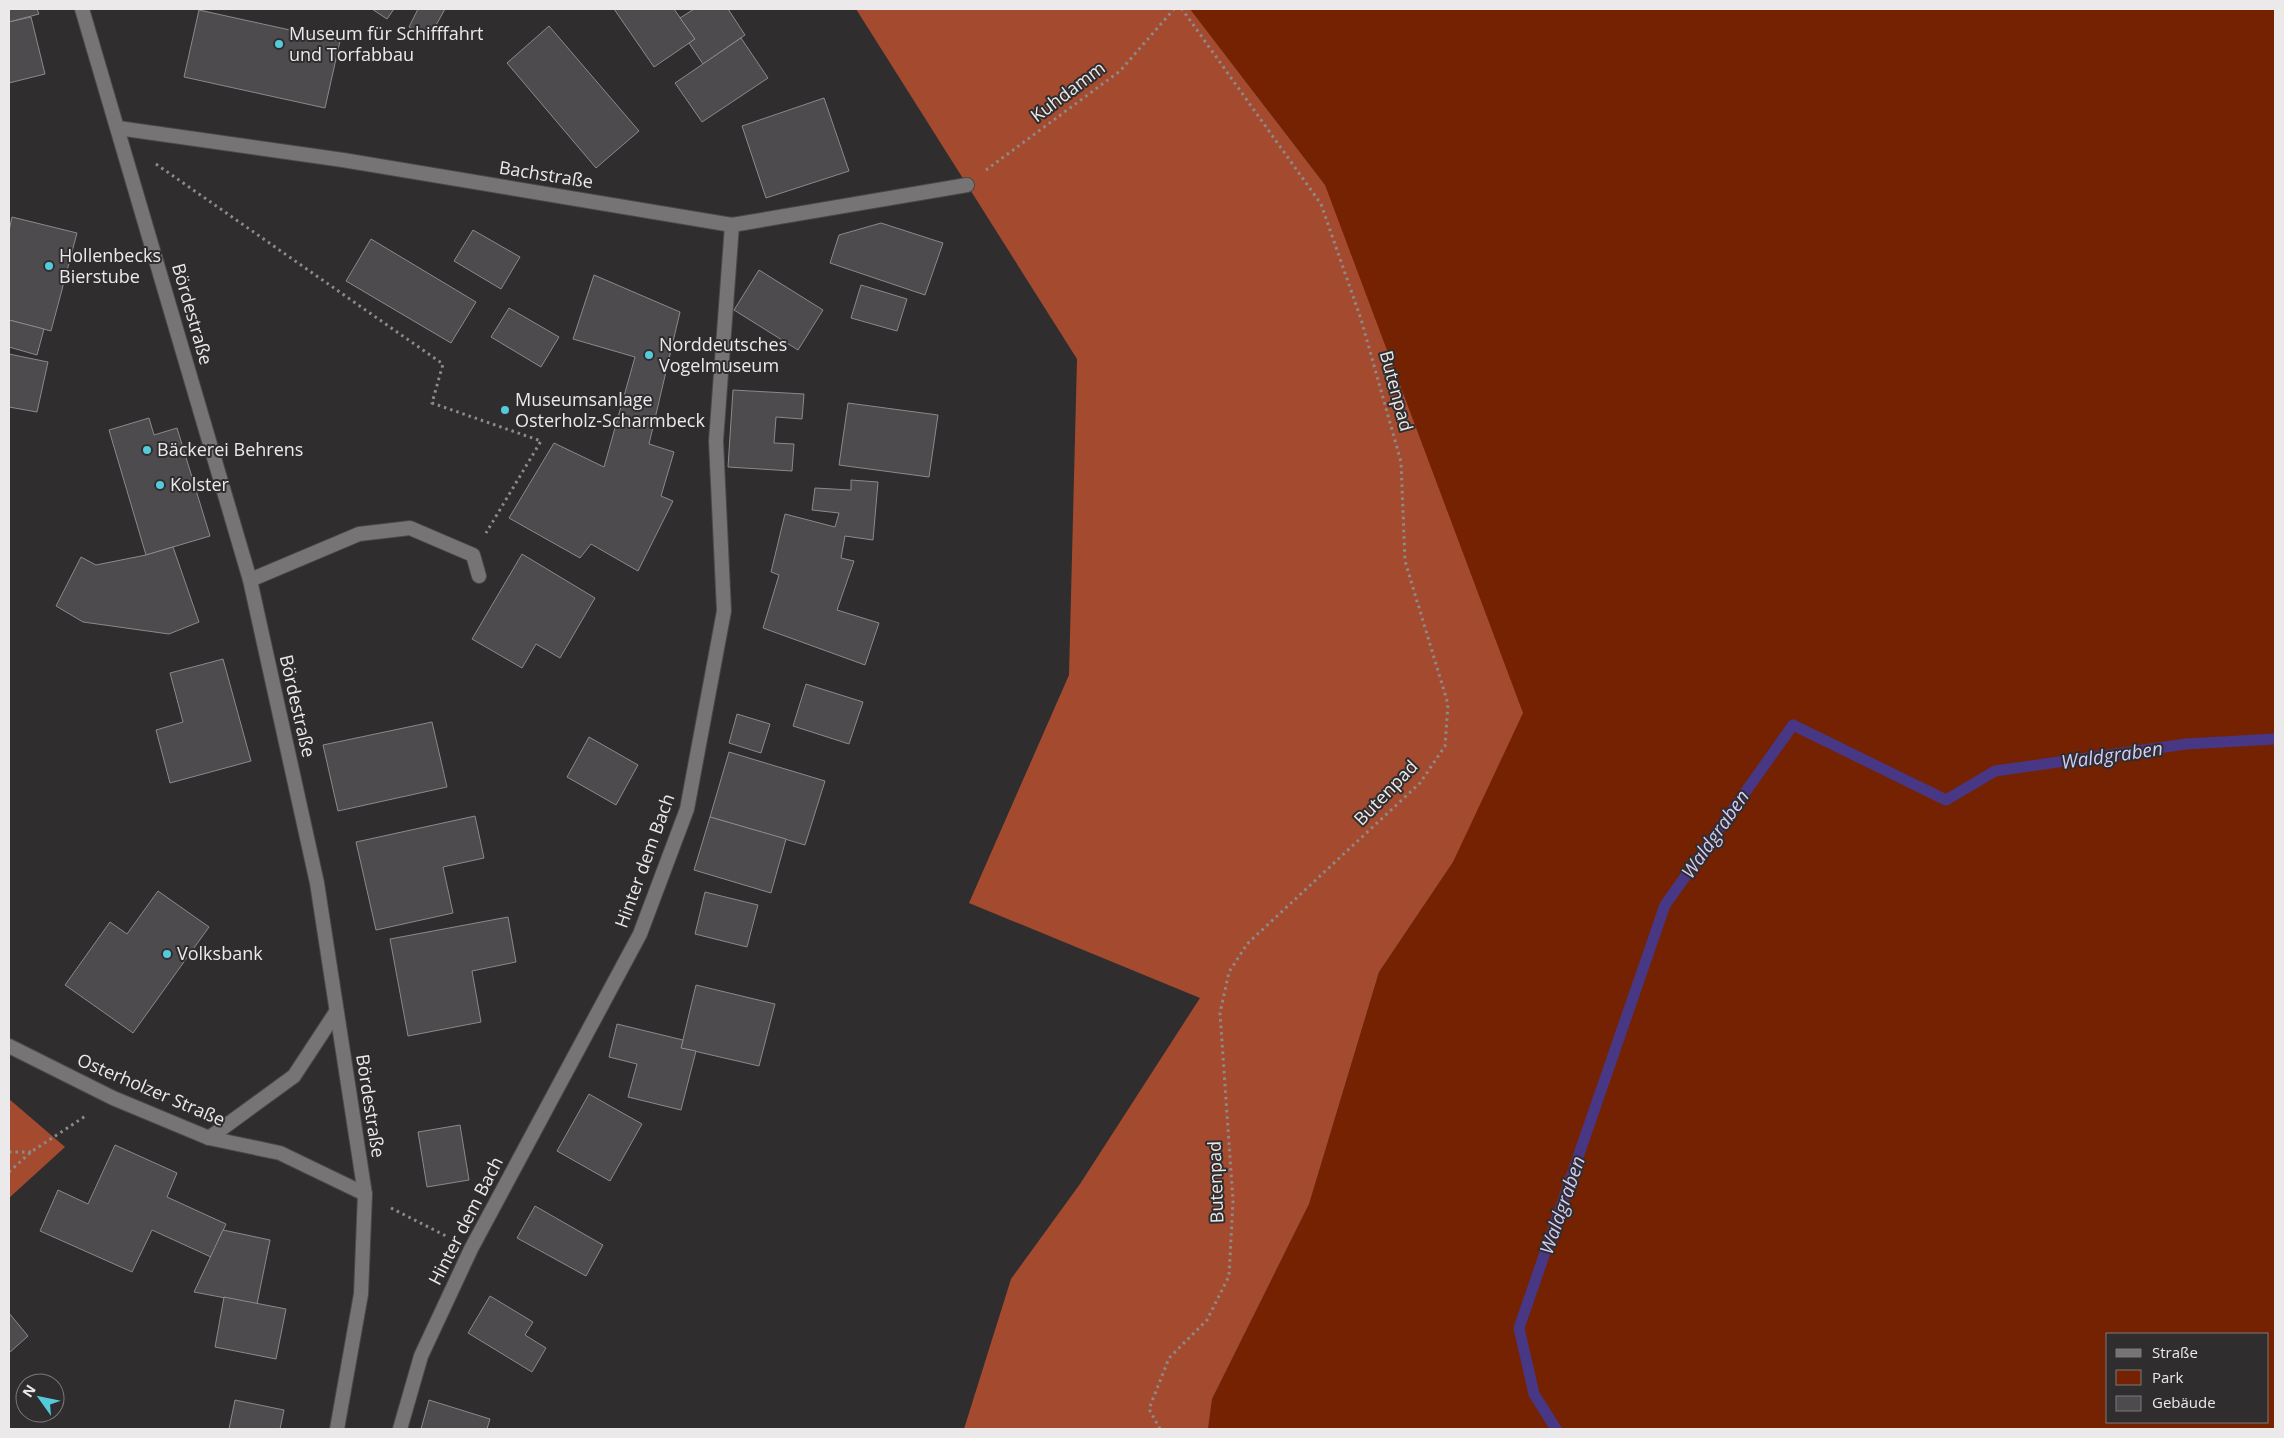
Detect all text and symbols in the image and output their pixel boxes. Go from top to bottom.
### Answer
place label: Museum für Schifffahrt und Torfabbau [289,21,483,66]
marker: Museum für Schifffahrt und Torfabbau [273,38,285,50]
street label: Kuhdamm [1025,55,1110,127]
street label: Bachstraße [497,155,595,193]
place label: Hollenbecks Bierstube [59,243,161,288]
marker: Hollenbecks Bierstube [43,260,55,272]
street label: Bördestraße [167,260,219,367]
place label: Norddeutsches Vogelmuseum [659,332,787,377]
street label: Butenpad [1375,348,1419,434]
marker: Norddeutsches Vogelmuseum [643,349,655,361]
place label: Museumsanlage Osterholz-Scharmbeck [515,387,705,432]
marker: Museumsanlage Osterholz-Scharmbeck [499,404,511,416]
place label: Bäckerei Behrens [157,437,303,461]
marker: Bäckerei Behrens [141,444,153,456]
place label: Kolster [170,472,229,496]
marker: Kolster [154,479,166,491]
street label: Bördestraße [275,652,321,759]
water label: Waldgraben [2060,735,2164,775]
street label: Butenpad [1348,754,1422,830]
water label: Waldgraben [1675,785,1755,883]
street label: Hinter dem Bach [609,790,679,931]
place label: Volksbank [177,941,263,965]
marker: Volksbank [161,948,173,960]
street label: Osterholzer Straße [74,1047,229,1131]
street label: Bördestraße [351,1052,391,1159]
street label: Butenpad [1202,1141,1228,1224]
street label: Hinter dem Bach [422,1152,508,1289]
water label: Waldgraben [1533,1152,1591,1258]
legend [2106,1333,2269,1423]
text: Straße [2152,1342,2198,1362]
text: Park [2152,1367,2183,1387]
north arrow [15,1373,65,1423]
text: N [18,1381,40,1401]
text: Gebäude [2152,1392,2216,1412]

